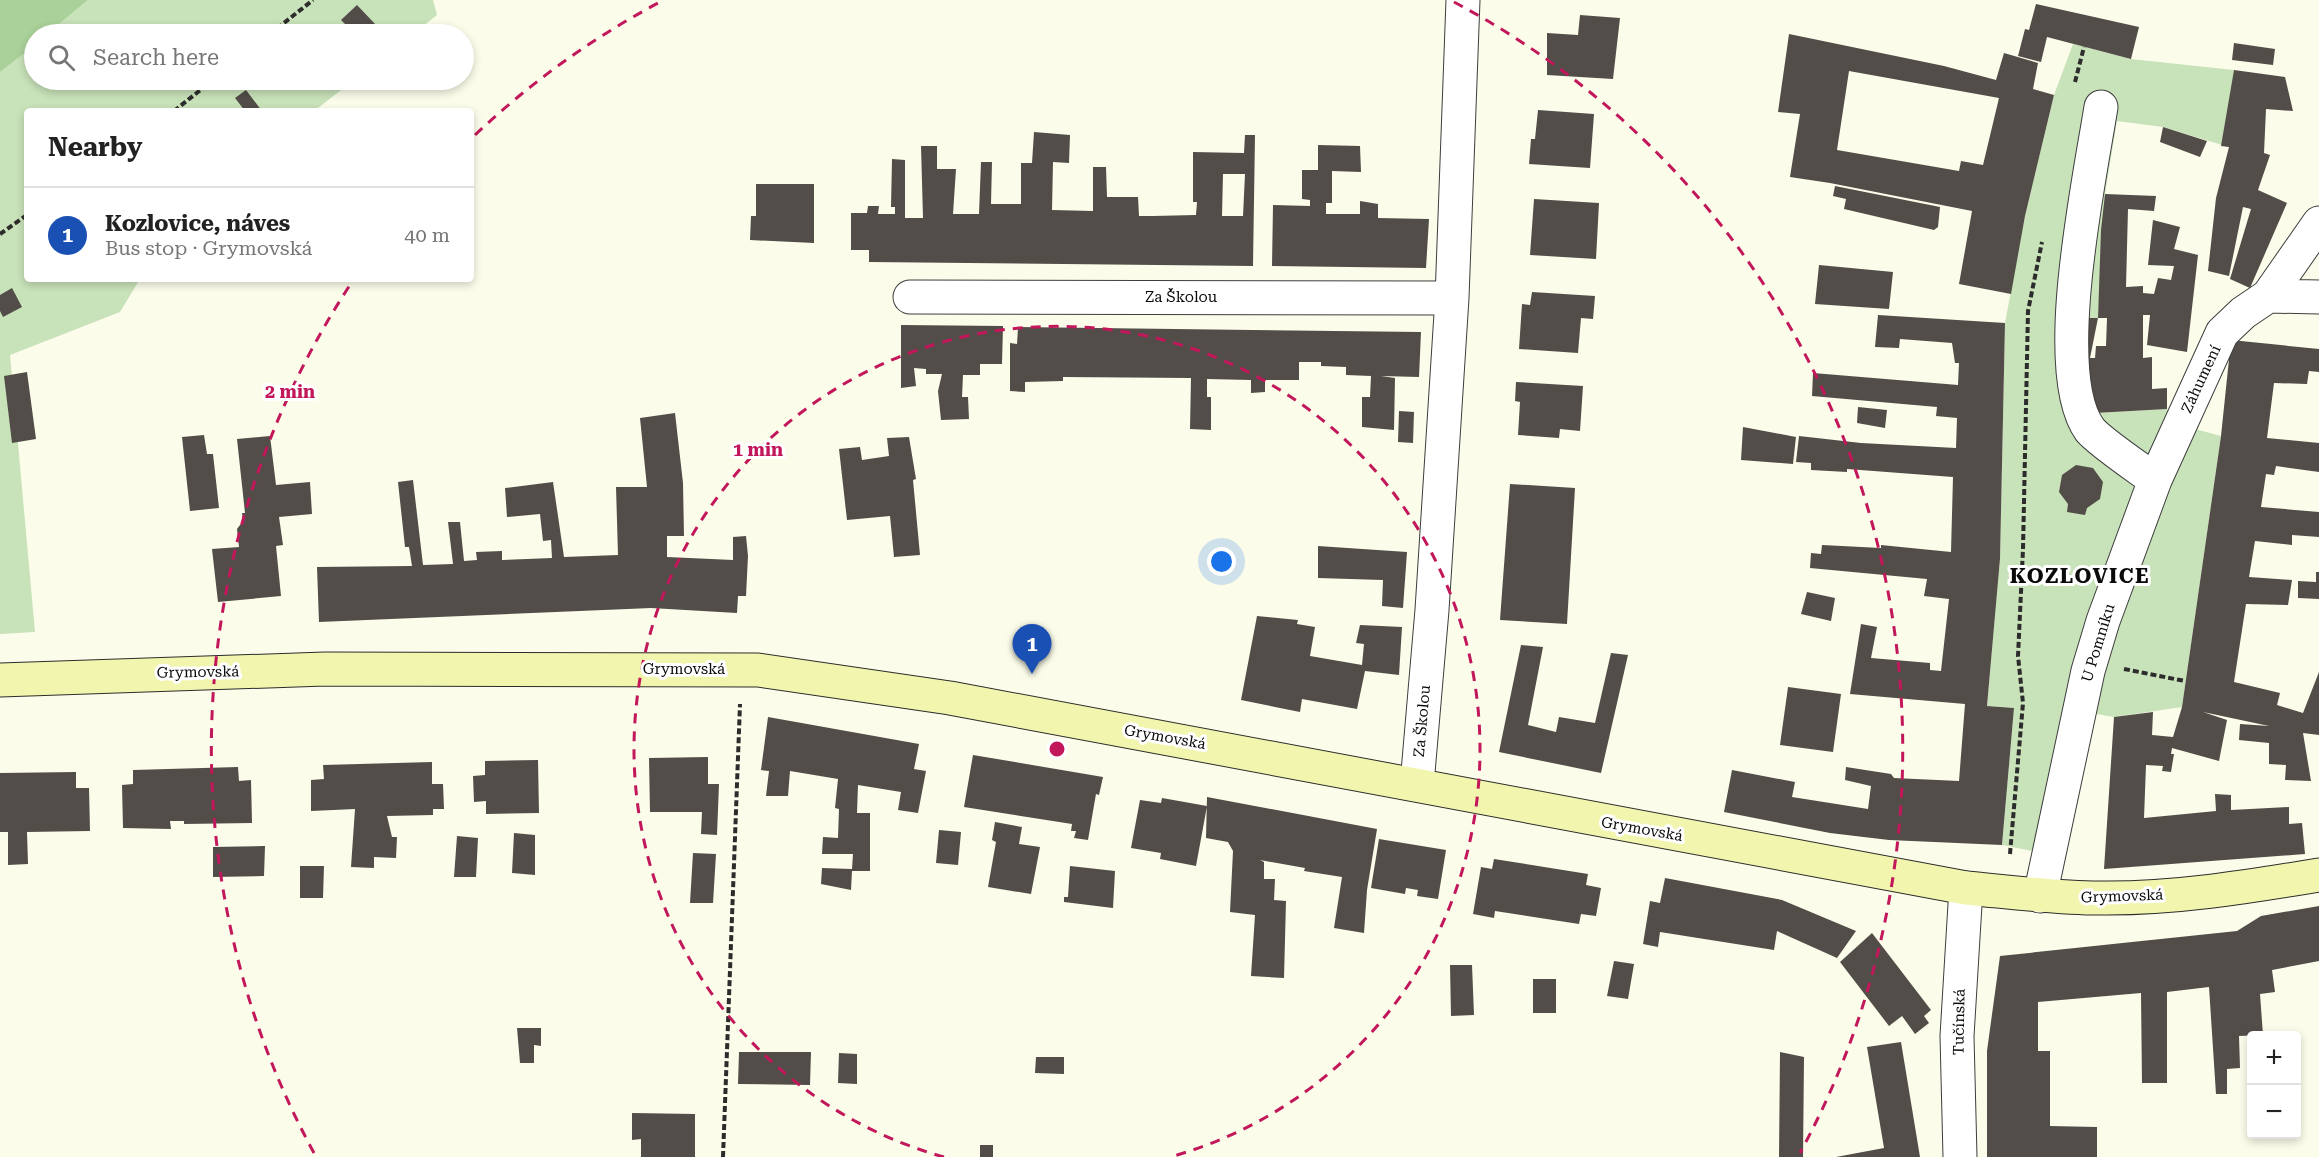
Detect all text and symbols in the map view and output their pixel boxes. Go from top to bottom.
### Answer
search box [24,24,474,90]
icon: search [45,41,78,74]
text: Search here [93,45,219,70]
text: Nearby [48,132,142,162]
text: Kozlovice, náves [105,211,290,236]
text: 1 [62,223,73,247]
text: 40 m [404,223,450,247]
text: Bus stop · Grymovská [105,236,312,260]
street label: Za Školou [1145,288,1218,306]
street label: Záhumení [2177,342,2225,416]
text: 2 min [265,381,315,402]
text: 1 min [733,439,783,460]
your location [1207,547,1236,576]
district label: KOZLOVICE [2010,564,2150,588]
street label: U Pomníku [2078,601,2119,685]
pin: 1 [1012,624,1052,674]
street label: Grymovská [643,660,725,678]
street label: Grymovská [157,662,239,682]
street label: Za Školou [1410,684,1434,758]
street label: Grymovská [1123,721,1207,753]
centre of rings [1047,739,1067,759]
street label: Grymovská [1600,813,1684,845]
street label: Grymovská [2080,886,2164,906]
street label: Tučínská [1949,989,1969,1055]
map controls [2247,1031,2301,1139]
button: + [2247,1031,2301,1085]
button: − [2247,1085,2301,1139]

